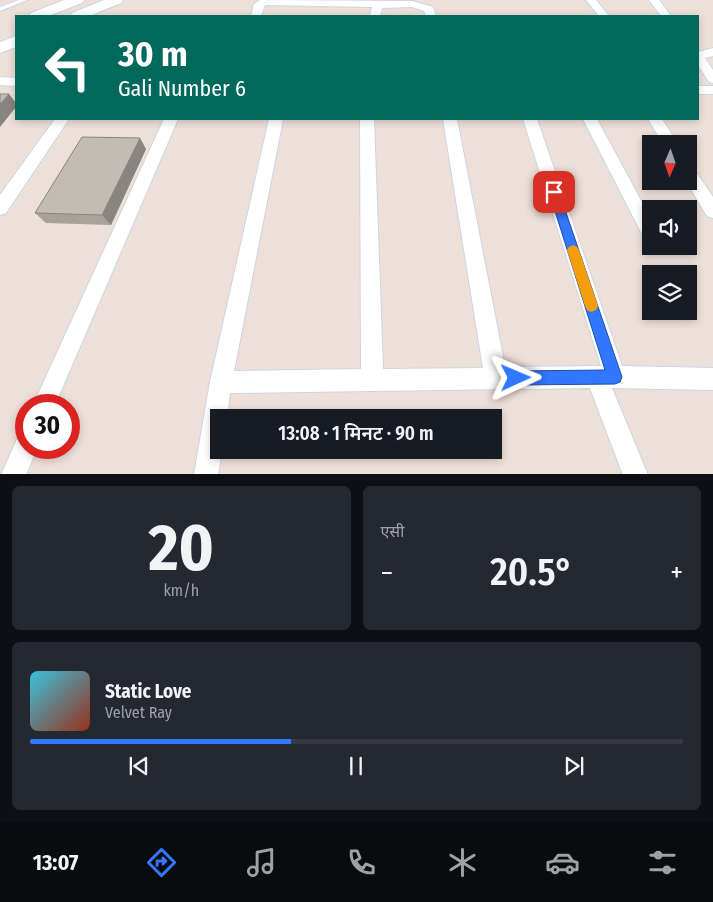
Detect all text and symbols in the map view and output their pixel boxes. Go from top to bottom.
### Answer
text: 30 m [118,33,188,75]
icon: left [35,35,100,100]
text: Gali Number 6 [118,75,246,102]
north arrow [642,135,698,190]
map controls [642,135,697,320]
pin [533,171,575,213]
icon: arrive [540,178,568,206]
button: sound [642,200,697,255]
button: layers [642,265,697,320]
position arrow [489,351,541,403]
speed limit sign: 30 [15,394,80,459]
text: 13:08 · 1 मिनट · 90 m [278,422,434,445]
text: 20 [148,509,214,587]
text: एसी [381,522,404,541]
text: 20.5° [490,549,573,595]
text: − [381,556,393,589]
text: + [670,556,683,589]
text: km/h [163,581,199,600]
text: Static Love [105,680,192,703]
text: Velvet Ray [105,703,172,722]
icon: previous [125,752,153,780]
icon: pause [342,752,370,780]
icon: next [560,752,588,780]
icon: directions [144,845,179,880]
icon: music [244,845,279,880]
icon: phone [344,845,379,880]
icon: climate [445,845,480,880]
icon: car [545,845,580,880]
icon: filters [645,845,680,880]
text: 13:07 [33,849,78,876]

